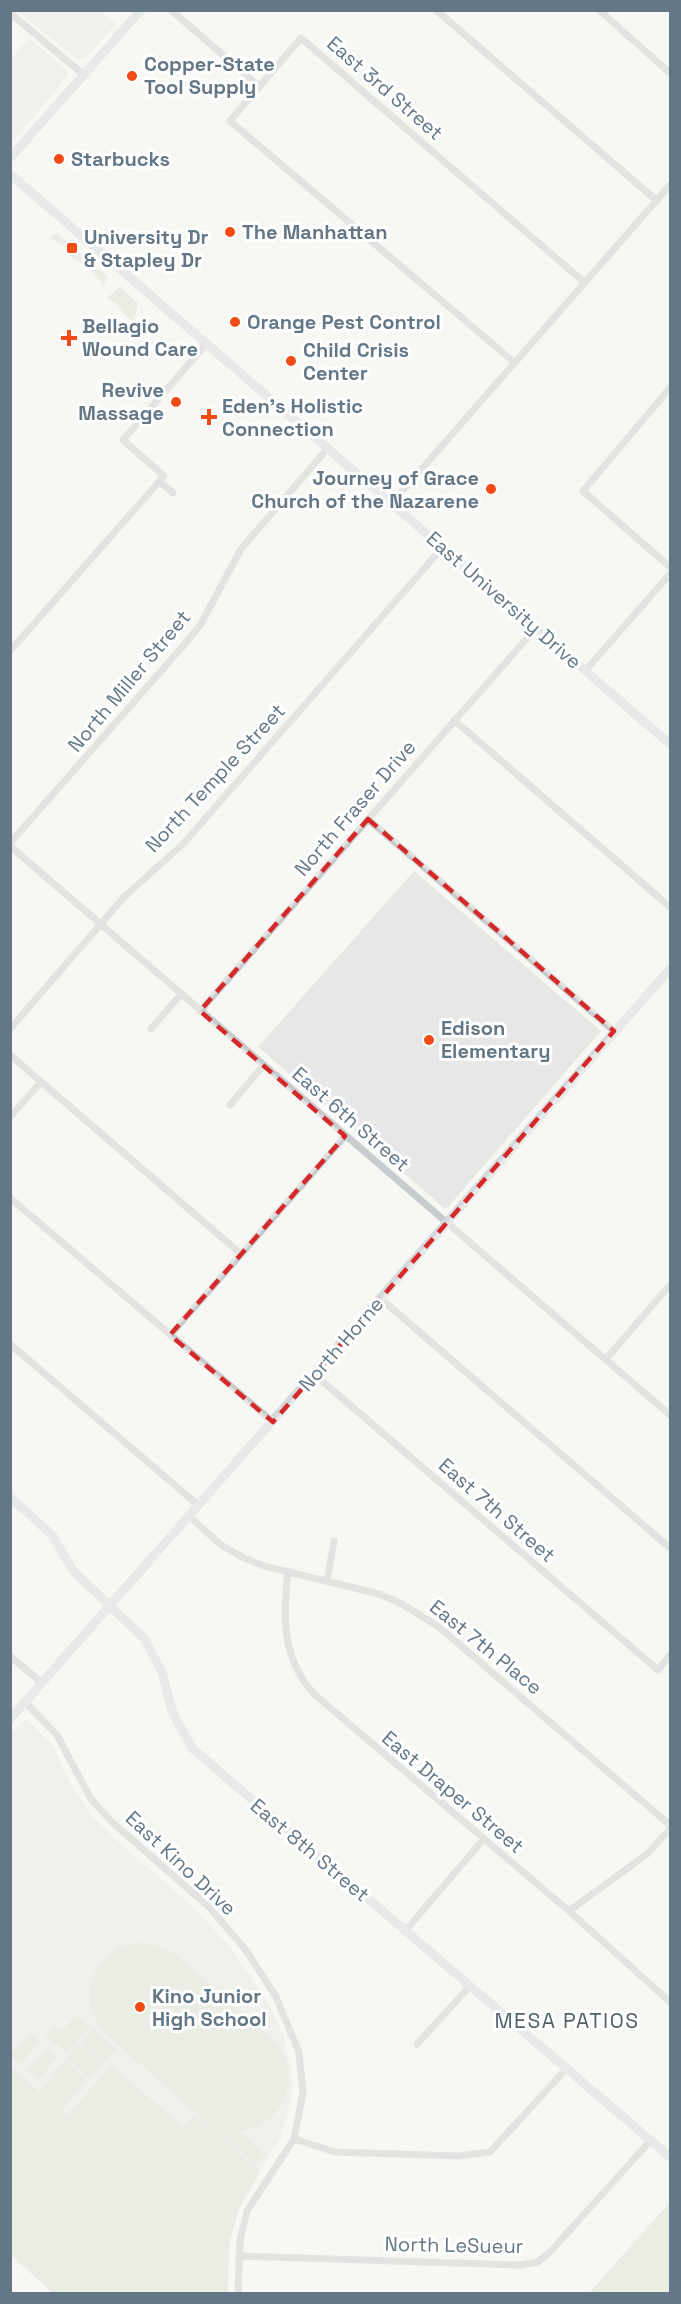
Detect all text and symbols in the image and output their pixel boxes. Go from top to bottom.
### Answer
street label: East 3rd Street [321,30,449,146]
place label: Copper-State Tool Supply [144,51,275,100]
marker: Copper-State Tool Supply [125,69,139,83]
place label: Starbucks [71,146,170,172]
marker: Starbucks [52,152,66,166]
place label: The Manhattan [242,219,388,245]
place label: University Dr & Stapley Dr [84,224,209,273]
marker: The Manhattan [223,225,237,239]
marker: University Dr & Stapley Dr [65,241,79,255]
place label: Orange Pest Control [247,309,441,335]
place label: Bellagio Wound Care [82,313,198,362]
marker: Orange Pest Control [228,315,242,329]
marker: Bellagio Wound Care [60,329,78,347]
place label: Child Crisis Center [303,337,409,386]
marker: Child Crisis Center [284,354,298,368]
place label: Revive Massage [78,377,164,426]
place label: Eden's Holistic Connection [222,393,363,442]
marker: Revive Massage [169,395,183,409]
marker: Eden's Holistic Connection [200,408,218,426]
place label: Journey of Grace Church of the Nazarene [251,465,479,514]
marker: Journey of Grace Church of the Nazarene [484,482,498,496]
street label: East University Drive [421,525,587,675]
street label: North Miller Street [62,605,196,757]
street label: North Temple Street [139,698,291,858]
street label: North Fraser Drive [289,734,421,882]
place label: Edison Elementary [441,1015,551,1064]
marker: Edison Elementary [422,1033,436,1047]
street label: East 6th Street [287,1061,415,1177]
street label: North Horne [293,1291,389,1397]
street label: East 7th Street [433,1452,561,1568]
street label: East 7th Place [425,1594,547,1700]
street label: East Draper Street [377,1725,529,1859]
street label: East 8th Street [245,1793,375,1907]
street label: East Kino Drive [120,1805,242,1921]
place label: Kino Junior High School [152,1983,267,2032]
marker: Kino Junior High School [133,2000,147,2014]
district label: MESA PATIOS [494,2007,640,2034]
street label: North LeSueur [384,2231,524,2259]

